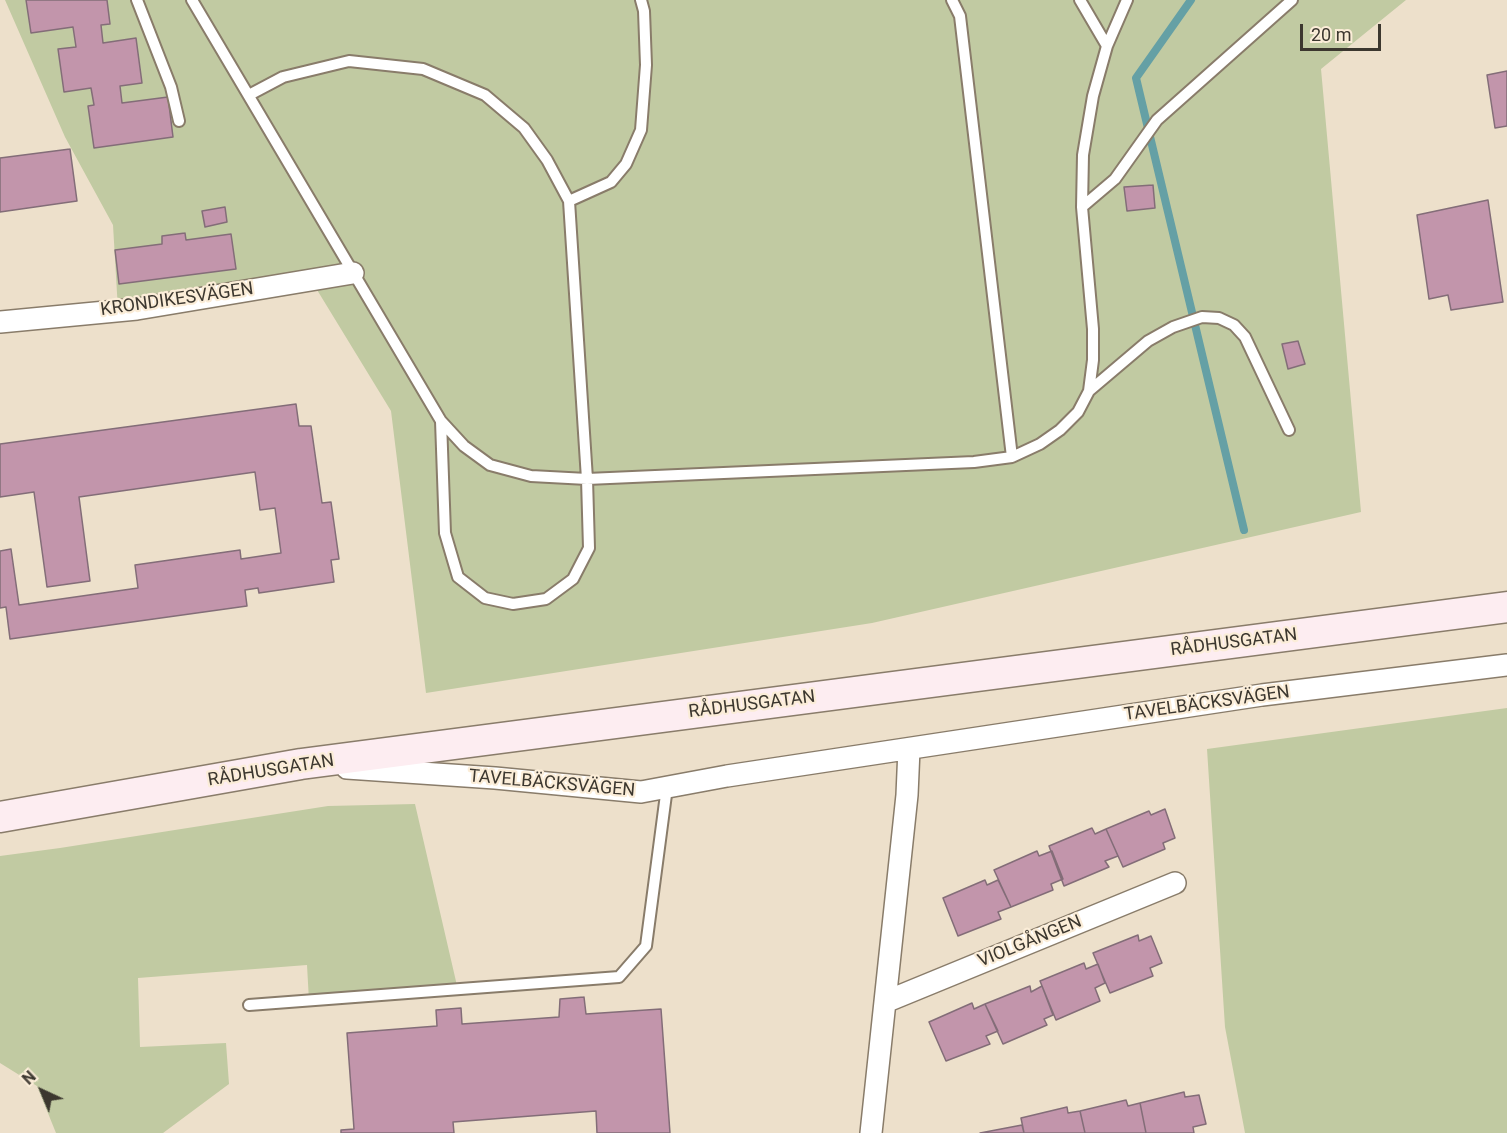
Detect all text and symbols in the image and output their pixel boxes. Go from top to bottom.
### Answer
scale bar [1303,12,1384,50]
text: 20 m [1311,24,1351,45]
street label: KRONDIKESVÄGEN [99,279,255,321]
street label: RÅDHUSGATAN [1169,625,1299,661]
street label: TAVELBÄCKSVÄGEN [1123,682,1291,726]
street label: RÅDHUSGATAN [687,687,817,723]
street label: RÅDHUSGATAN [206,750,336,792]
street label: TAVELBÄCKSVÄGEN [468,766,636,802]
street label: VIOLGÅNGEN [975,911,1085,973]
north arrow [12,1061,72,1121]
text: N [18,1067,40,1088]

